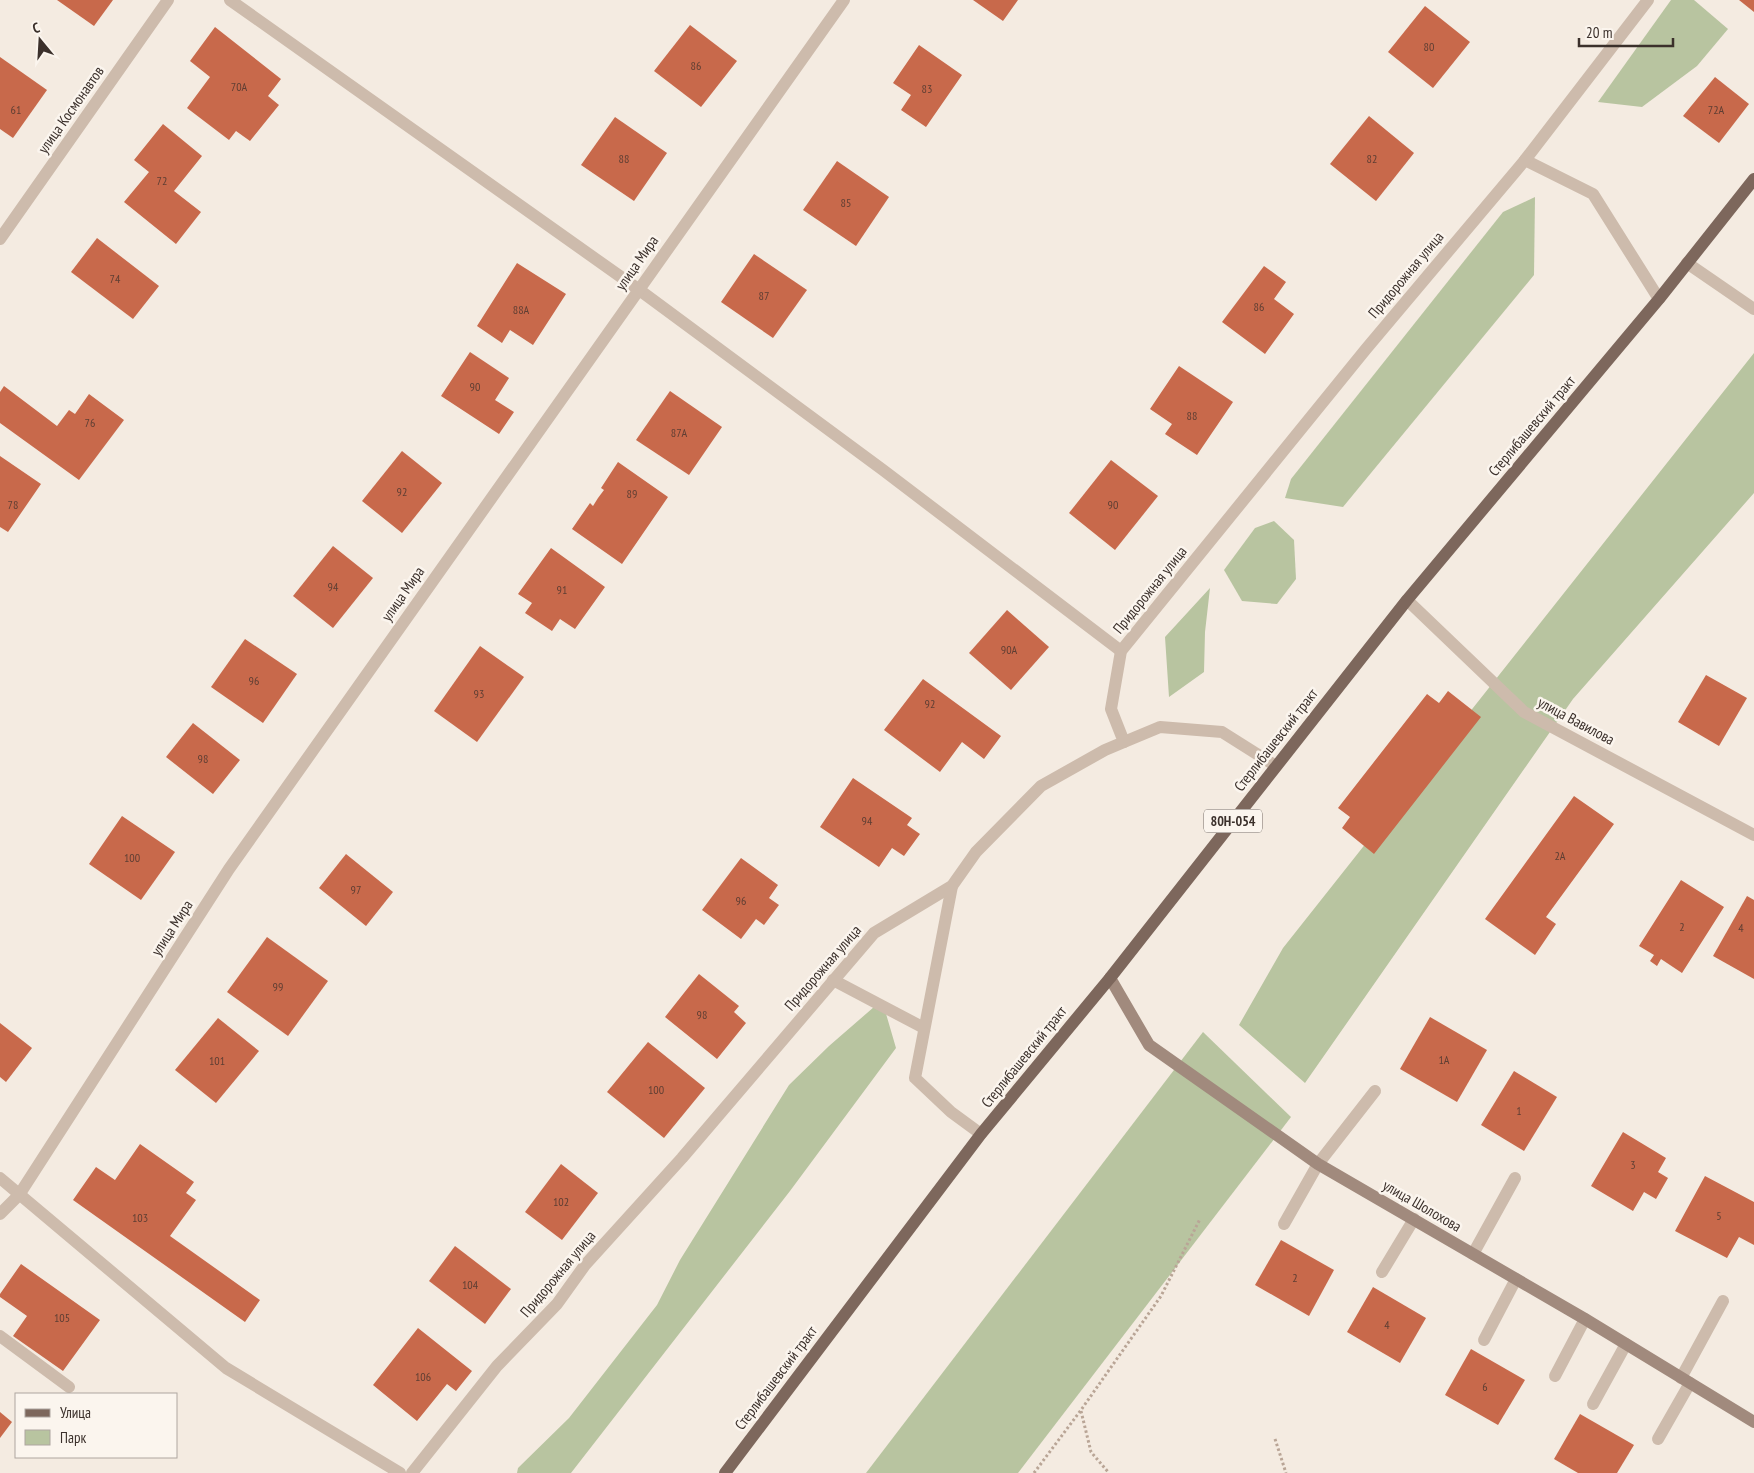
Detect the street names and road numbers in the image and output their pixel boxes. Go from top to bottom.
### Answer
street label: улица Космонавтов [33,62,108,157]
street label: Придорожная улица [1364,227,1447,322]
street label: улица Мира [611,232,662,294]
street label: Стерлибашевский тракт [1484,371,1579,480]
street label: Придорожная улица [1108,542,1191,637]
street label: улица Мира [377,563,428,625]
street label: Стерлибашевский тракт [1230,684,1322,795]
street label: улица Вавилова [1535,692,1618,749]
road number: 80Н-054 [1204,809,1262,832]
street label: улица Мира [147,896,197,959]
street label: Придорожная улица [780,921,865,1014]
street label: Стерлибашевский тракт [977,1002,1071,1111]
street label: улица Шолохова [1380,1175,1465,1236]
street label: Придорожная улица [516,1226,599,1321]
street label: Стерлибашевский тракт [730,1322,821,1433]

